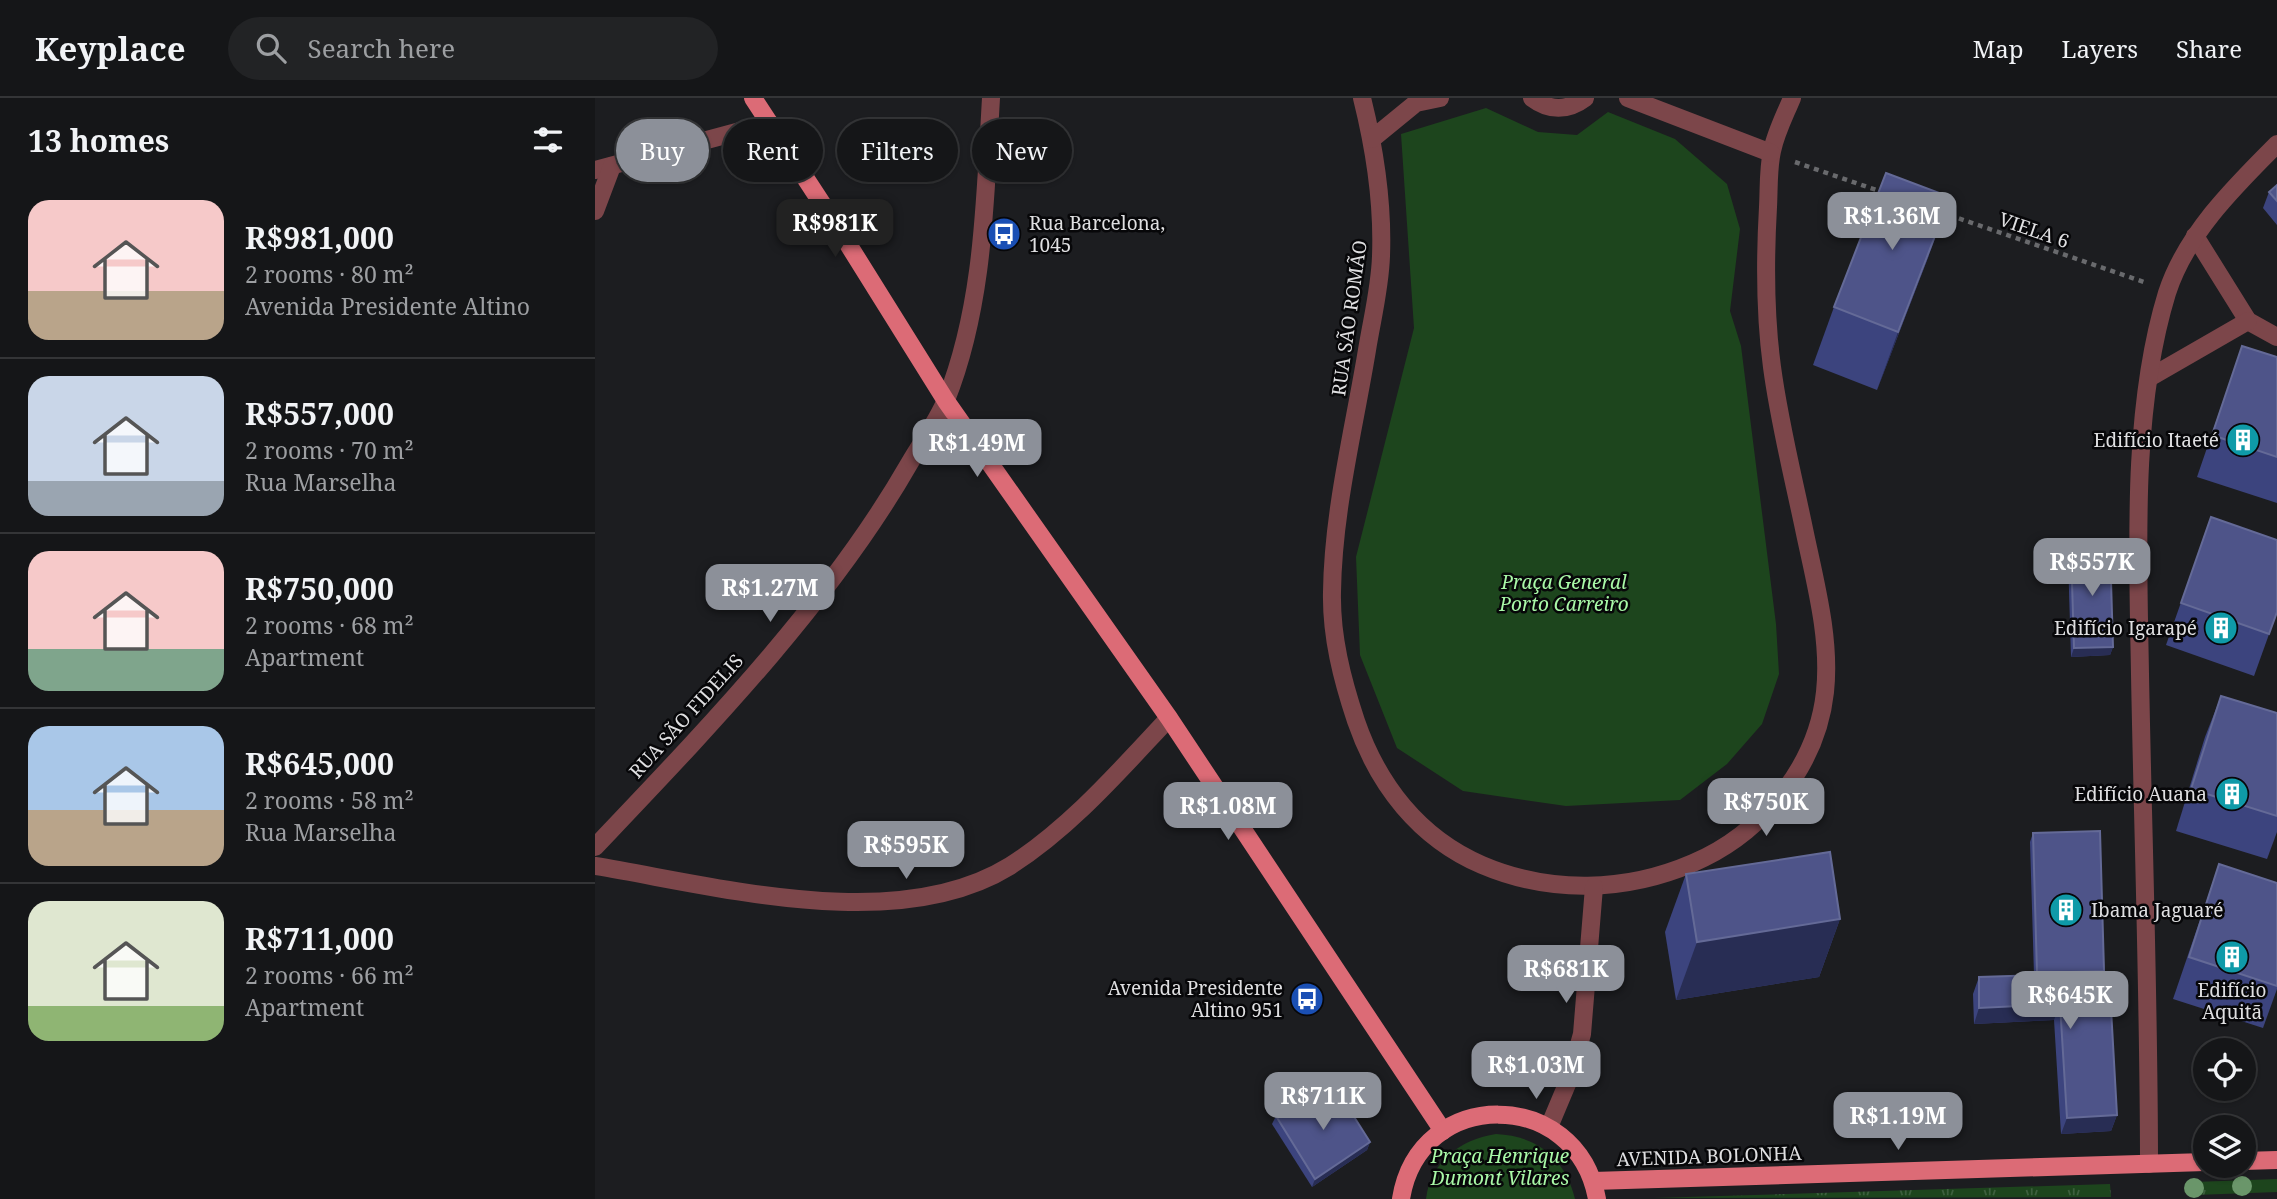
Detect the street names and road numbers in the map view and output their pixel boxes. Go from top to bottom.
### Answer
street label: VIELA 6 [1996,206,2072,254]
street label: RUA SÃO ROMÃO [1325,238,1373,398]
street label: RUA SÃO FIDELIS [623,648,749,784]
street label: AVENIDA BOLONHA [1616,1140,1803,1172]

